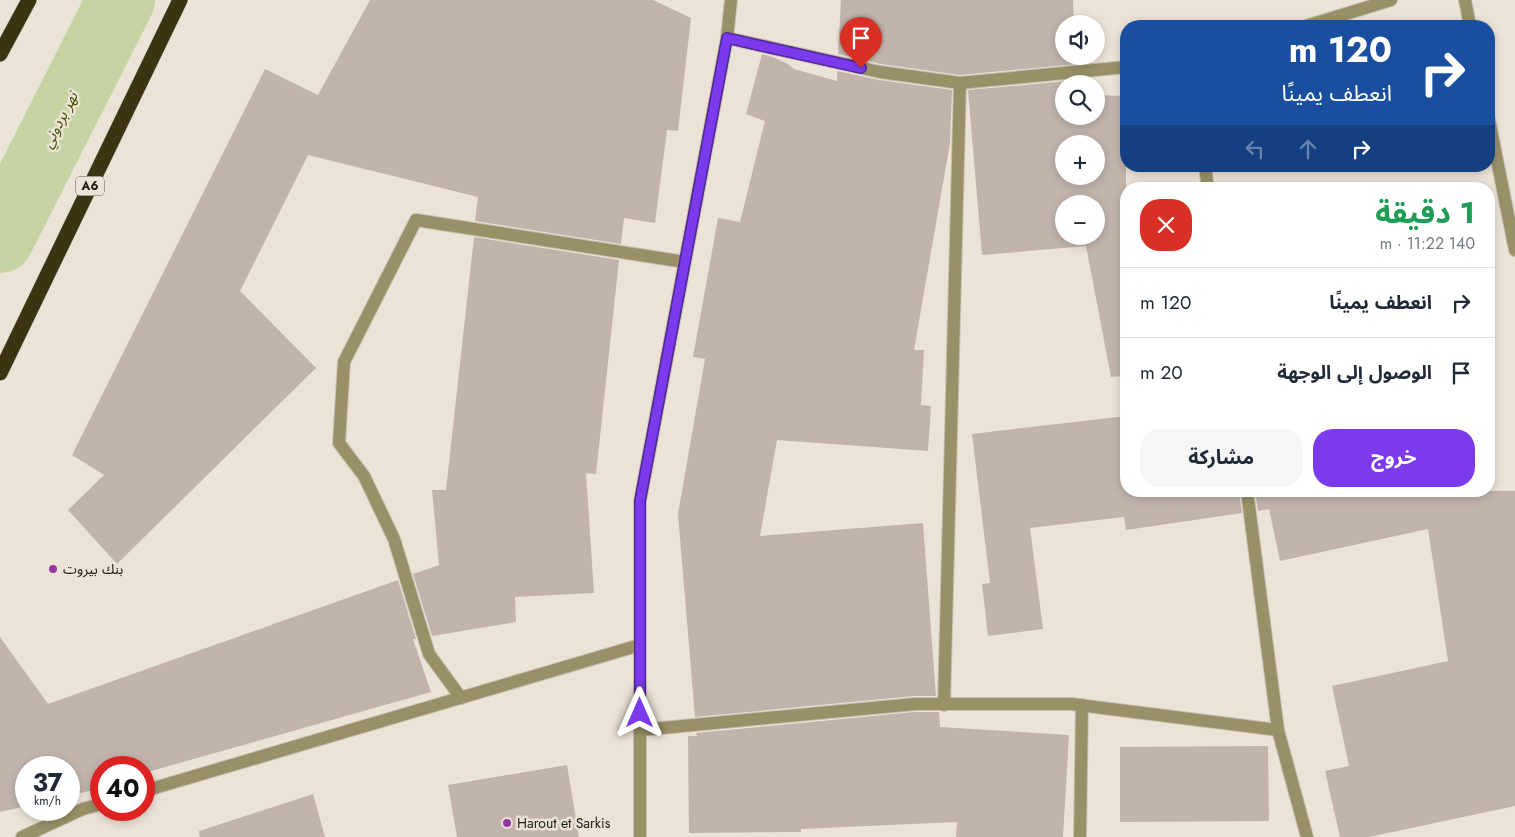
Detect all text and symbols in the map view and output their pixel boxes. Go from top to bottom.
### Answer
map controls [1055,15,1105,245]
button: sound [1055,15,1105,65]
pin [840,17,882,68]
icon: arrive [847,24,875,52]
text: 120 m [1289,25,1392,75]
icon: right [1410,40,1475,105]
button: search [1055,75,1105,125]
text: انعطف يمينًا [1282,77,1392,109]
water label: نهر بردوني [36,86,85,152]
button: + [1055,135,1105,185]
icon: left [1241,135,1269,163]
icon: ahead [1294,135,1322,163]
icon: right [1347,135,1375,163]
road number: A6 [76,177,104,196]
text: 1 دقيقة [1375,191,1475,234]
button: − [1055,195,1105,245]
button: close [1140,199,1192,251]
text: 140 m · 11:22 [1380,232,1475,255]
text: 120 m [1140,289,1191,316]
text: انعطف يمينًا [1329,289,1432,316]
icon: right [1447,289,1475,317]
text: 20 m [1140,359,1183,386]
text: الوصول إلى الوجهة [1277,359,1432,386]
icon: arrive [1447,359,1475,387]
button: مشاركة [1140,429,1303,487]
button: خروج [1313,429,1475,487]
place label: بنك بيروت [63,559,124,579]
marker: بنك بيروت [47,563,59,575]
position arrow [613,686,665,738]
speed limit sign: 40 [90,756,155,821]
text: 37 [32,764,63,800]
text: km/h [34,792,61,810]
place label: Harout et Sarkis [517,813,611,833]
marker: Harout et Sarkis [501,817,513,829]

